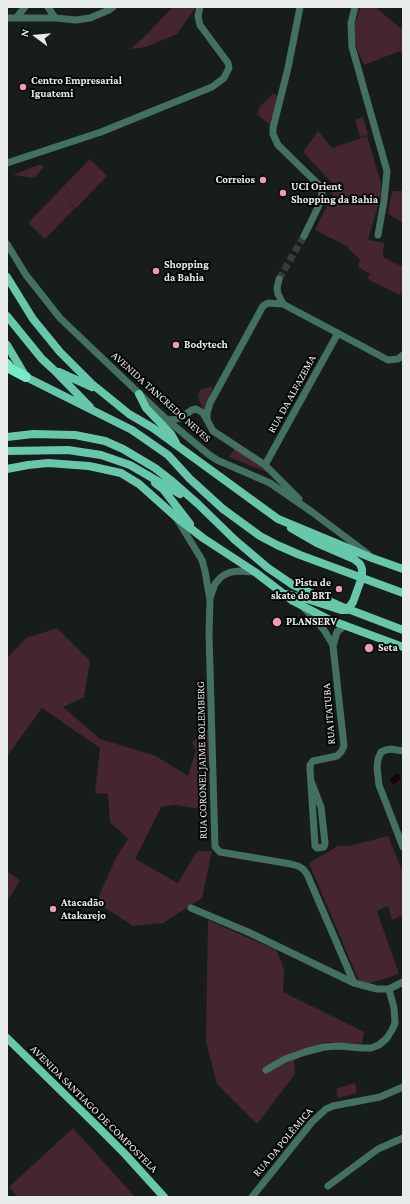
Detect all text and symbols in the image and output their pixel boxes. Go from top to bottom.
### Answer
north arrow [16,16,56,56]
text: N [18,27,31,38]
place label: Centro Empresarial Iguatemi [31,74,122,100]
marker: Centro Empresarial Iguatemi [18,82,28,92]
place label: Correios [216,173,255,187]
marker: Correios [258,175,268,185]
place label: UCI Orient Shopping da Bahia [291,180,378,206]
marker: UCI Orient Shopping da Bahia [278,188,288,198]
place label: Shopping da Bahia [164,258,209,284]
marker: Shopping da Bahia [151,266,161,276]
place label: Bodytech [184,338,228,352]
marker: Bodytech [171,340,181,350]
street label: AVENIDA TANCREDO NEVES [109,349,213,445]
street label: RUA DA ALFAZEMA [265,353,319,435]
place label: Pista de skate do BRT [271,576,331,602]
marker: Pista de skate do BRT [334,584,344,594]
place label: PLANSERV [286,615,337,629]
marker: PLANSERV [271,616,283,628]
place label: Seta [378,641,398,655]
marker: Seta [363,642,375,654]
street label: RUA CORONEL JAIME ROLEMBERG [194,681,210,839]
street label: RUA ITATUBA [320,683,338,745]
place label: Atacadão Atakarejo [61,896,106,922]
marker: Atacadão Atakarejo [48,904,58,914]
street label: AVENIDA SANTIAGO DE COMPOSTELA [27,1042,161,1176]
street label: RUA DA POLÊMICA [250,1105,316,1179]

